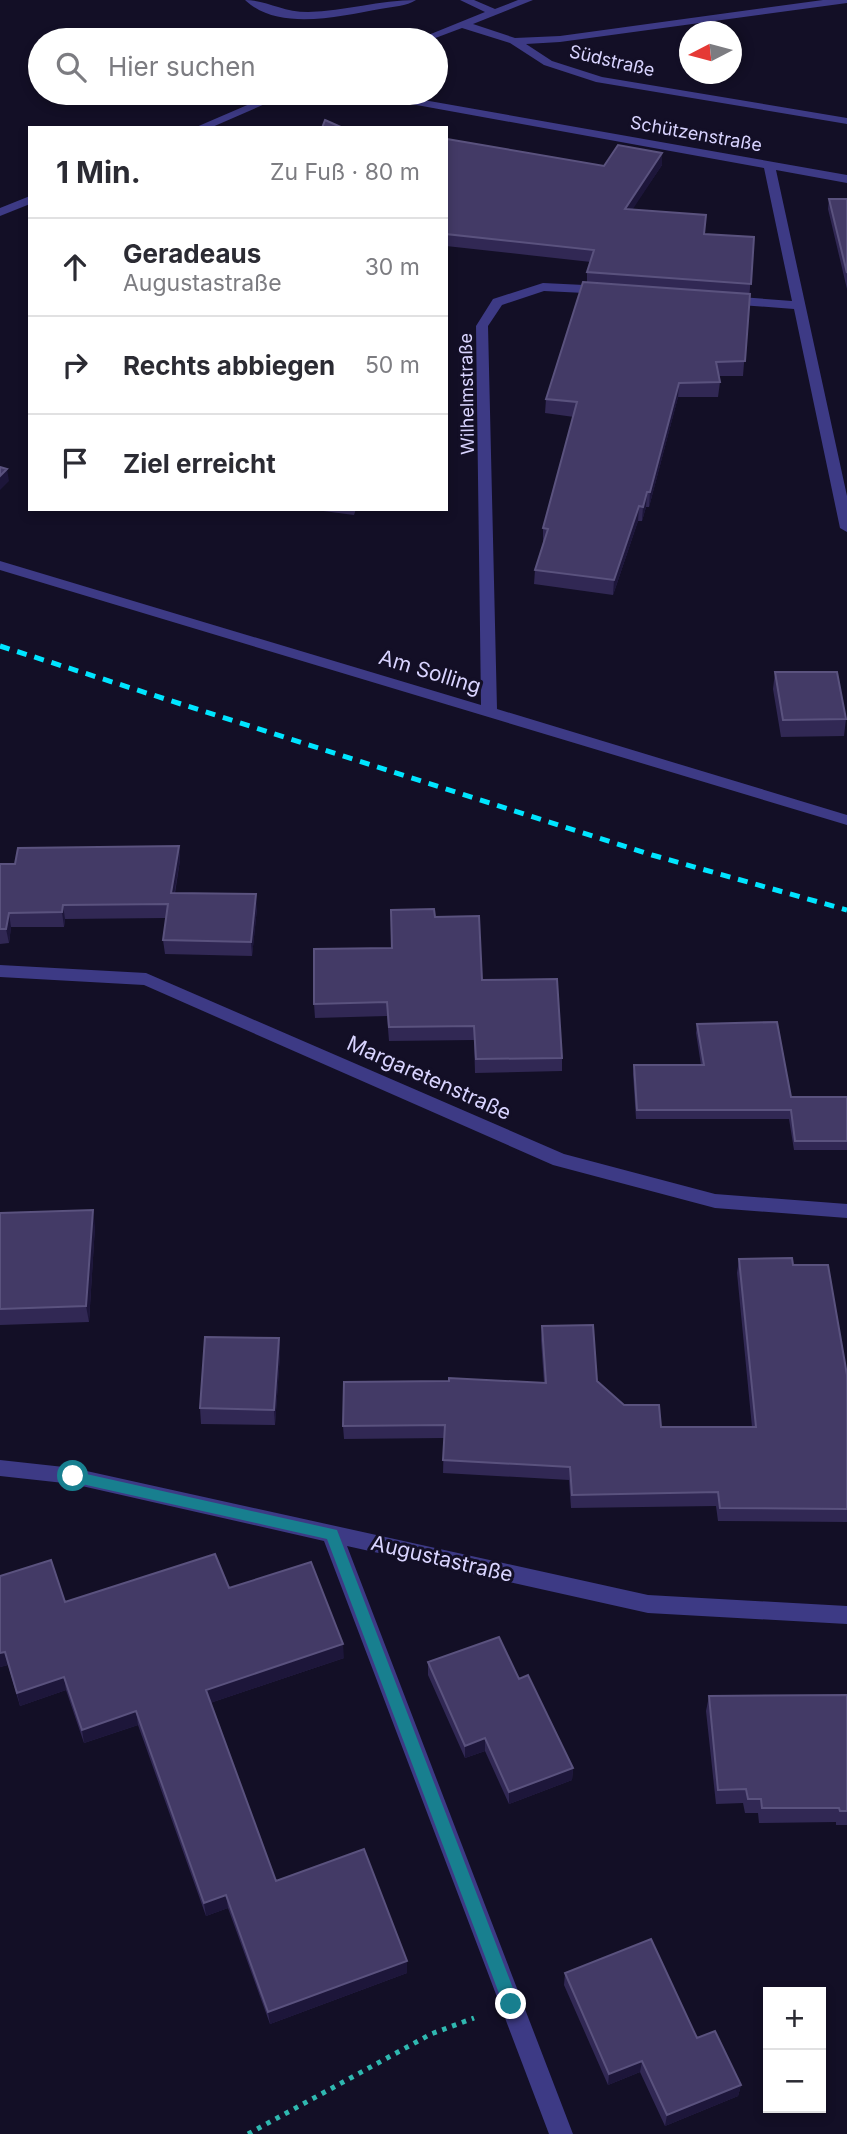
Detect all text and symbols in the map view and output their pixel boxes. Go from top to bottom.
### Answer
north arrow [679,21,742,84]
search box [28,28,448,105]
street label: Südstraße [567,40,657,81]
icon: search [52,48,90,86]
text: Hier suchen [108,51,256,82]
street label: Schützenstraße [628,112,764,155]
text: 1 Min. [56,154,141,190]
text: Zu Fuß · 80 m [270,158,420,186]
text: Geradeaus [123,238,261,269]
icon: ahead [56,248,94,286]
text: 30 m [365,253,420,281]
text: Augustastraße [123,269,282,297]
street label: Wilhelmstraße [455,333,478,455]
icon: right [56,346,94,384]
text: Rechts abbiegen [123,350,335,381]
text: 50 m [365,351,420,379]
icon: arrive [56,444,94,482]
text: Ziel erreicht [123,448,276,479]
street label: Am Solling [376,644,484,699]
street label: Margaretenstraße [343,1030,515,1125]
route start [57,1460,88,1491]
street label: Augustastraße [369,1530,516,1587]
map controls [763,1987,826,2113]
button: + [763,1987,826,2050]
route end [495,1988,526,2019]
button: − [763,2050,826,2113]

